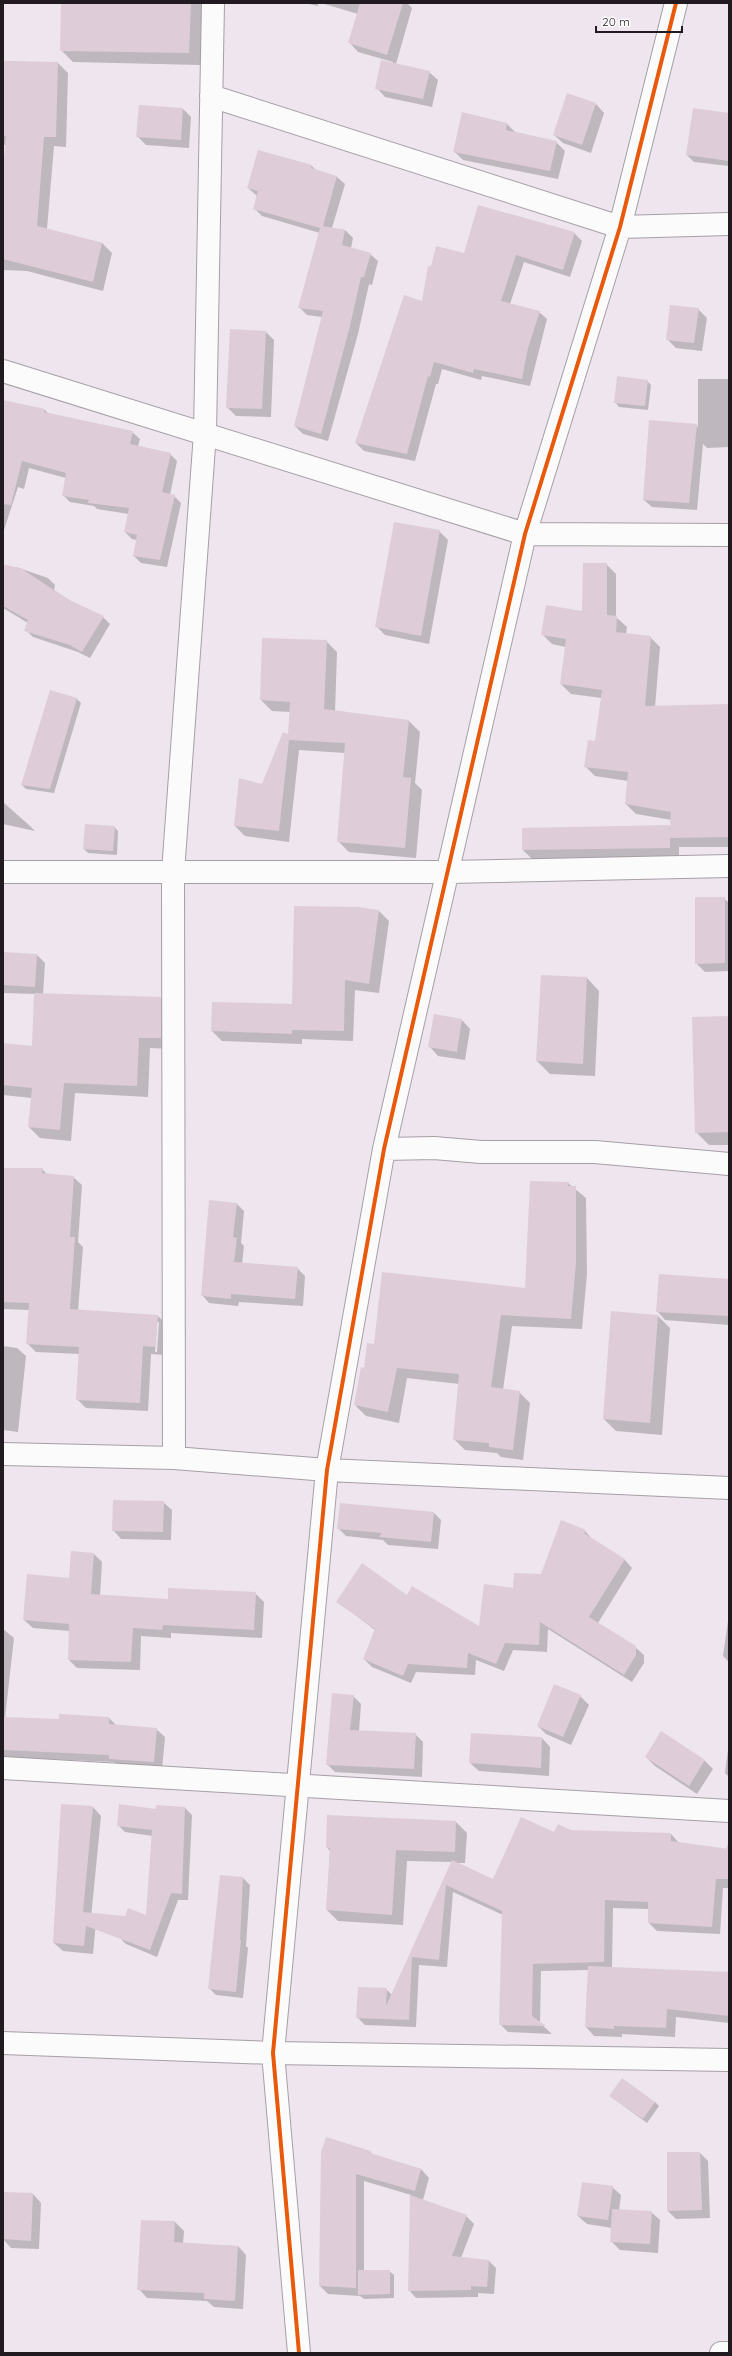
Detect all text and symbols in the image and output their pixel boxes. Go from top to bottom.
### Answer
scale bar [596,8,682,34]
text: 20 m [602,14,630,29]

